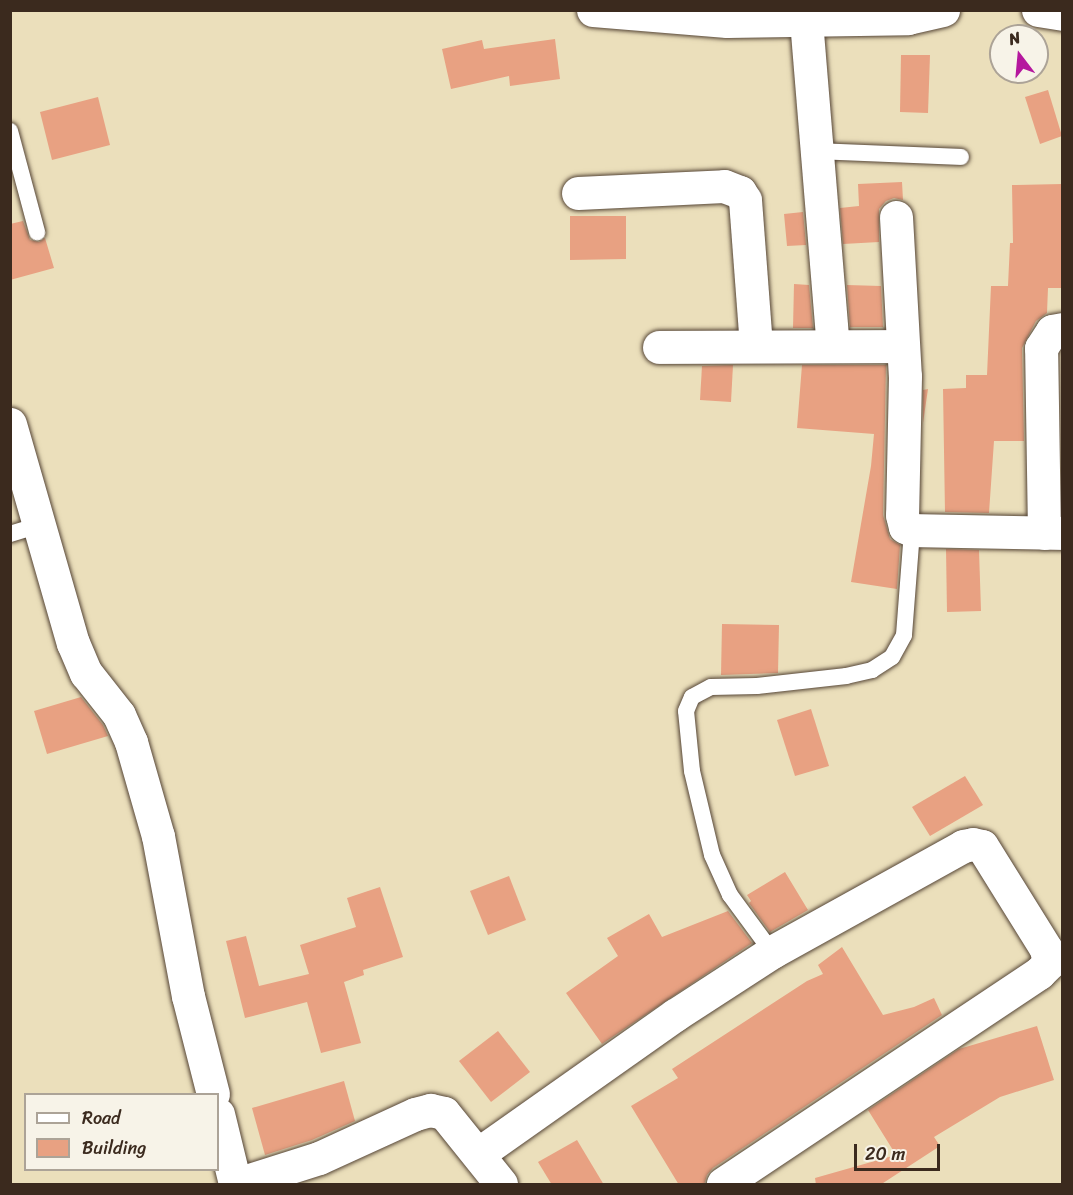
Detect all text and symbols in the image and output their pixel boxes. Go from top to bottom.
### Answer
text: N [1005,23,1024,54]
north arrow [989,24,1049,84]
legend [24,1093,219,1171]
text: Road [82,1102,121,1134]
text: Building [82,1132,146,1164]
scale bar [857,1132,942,1170]
text: 20 m [865,1138,905,1170]

